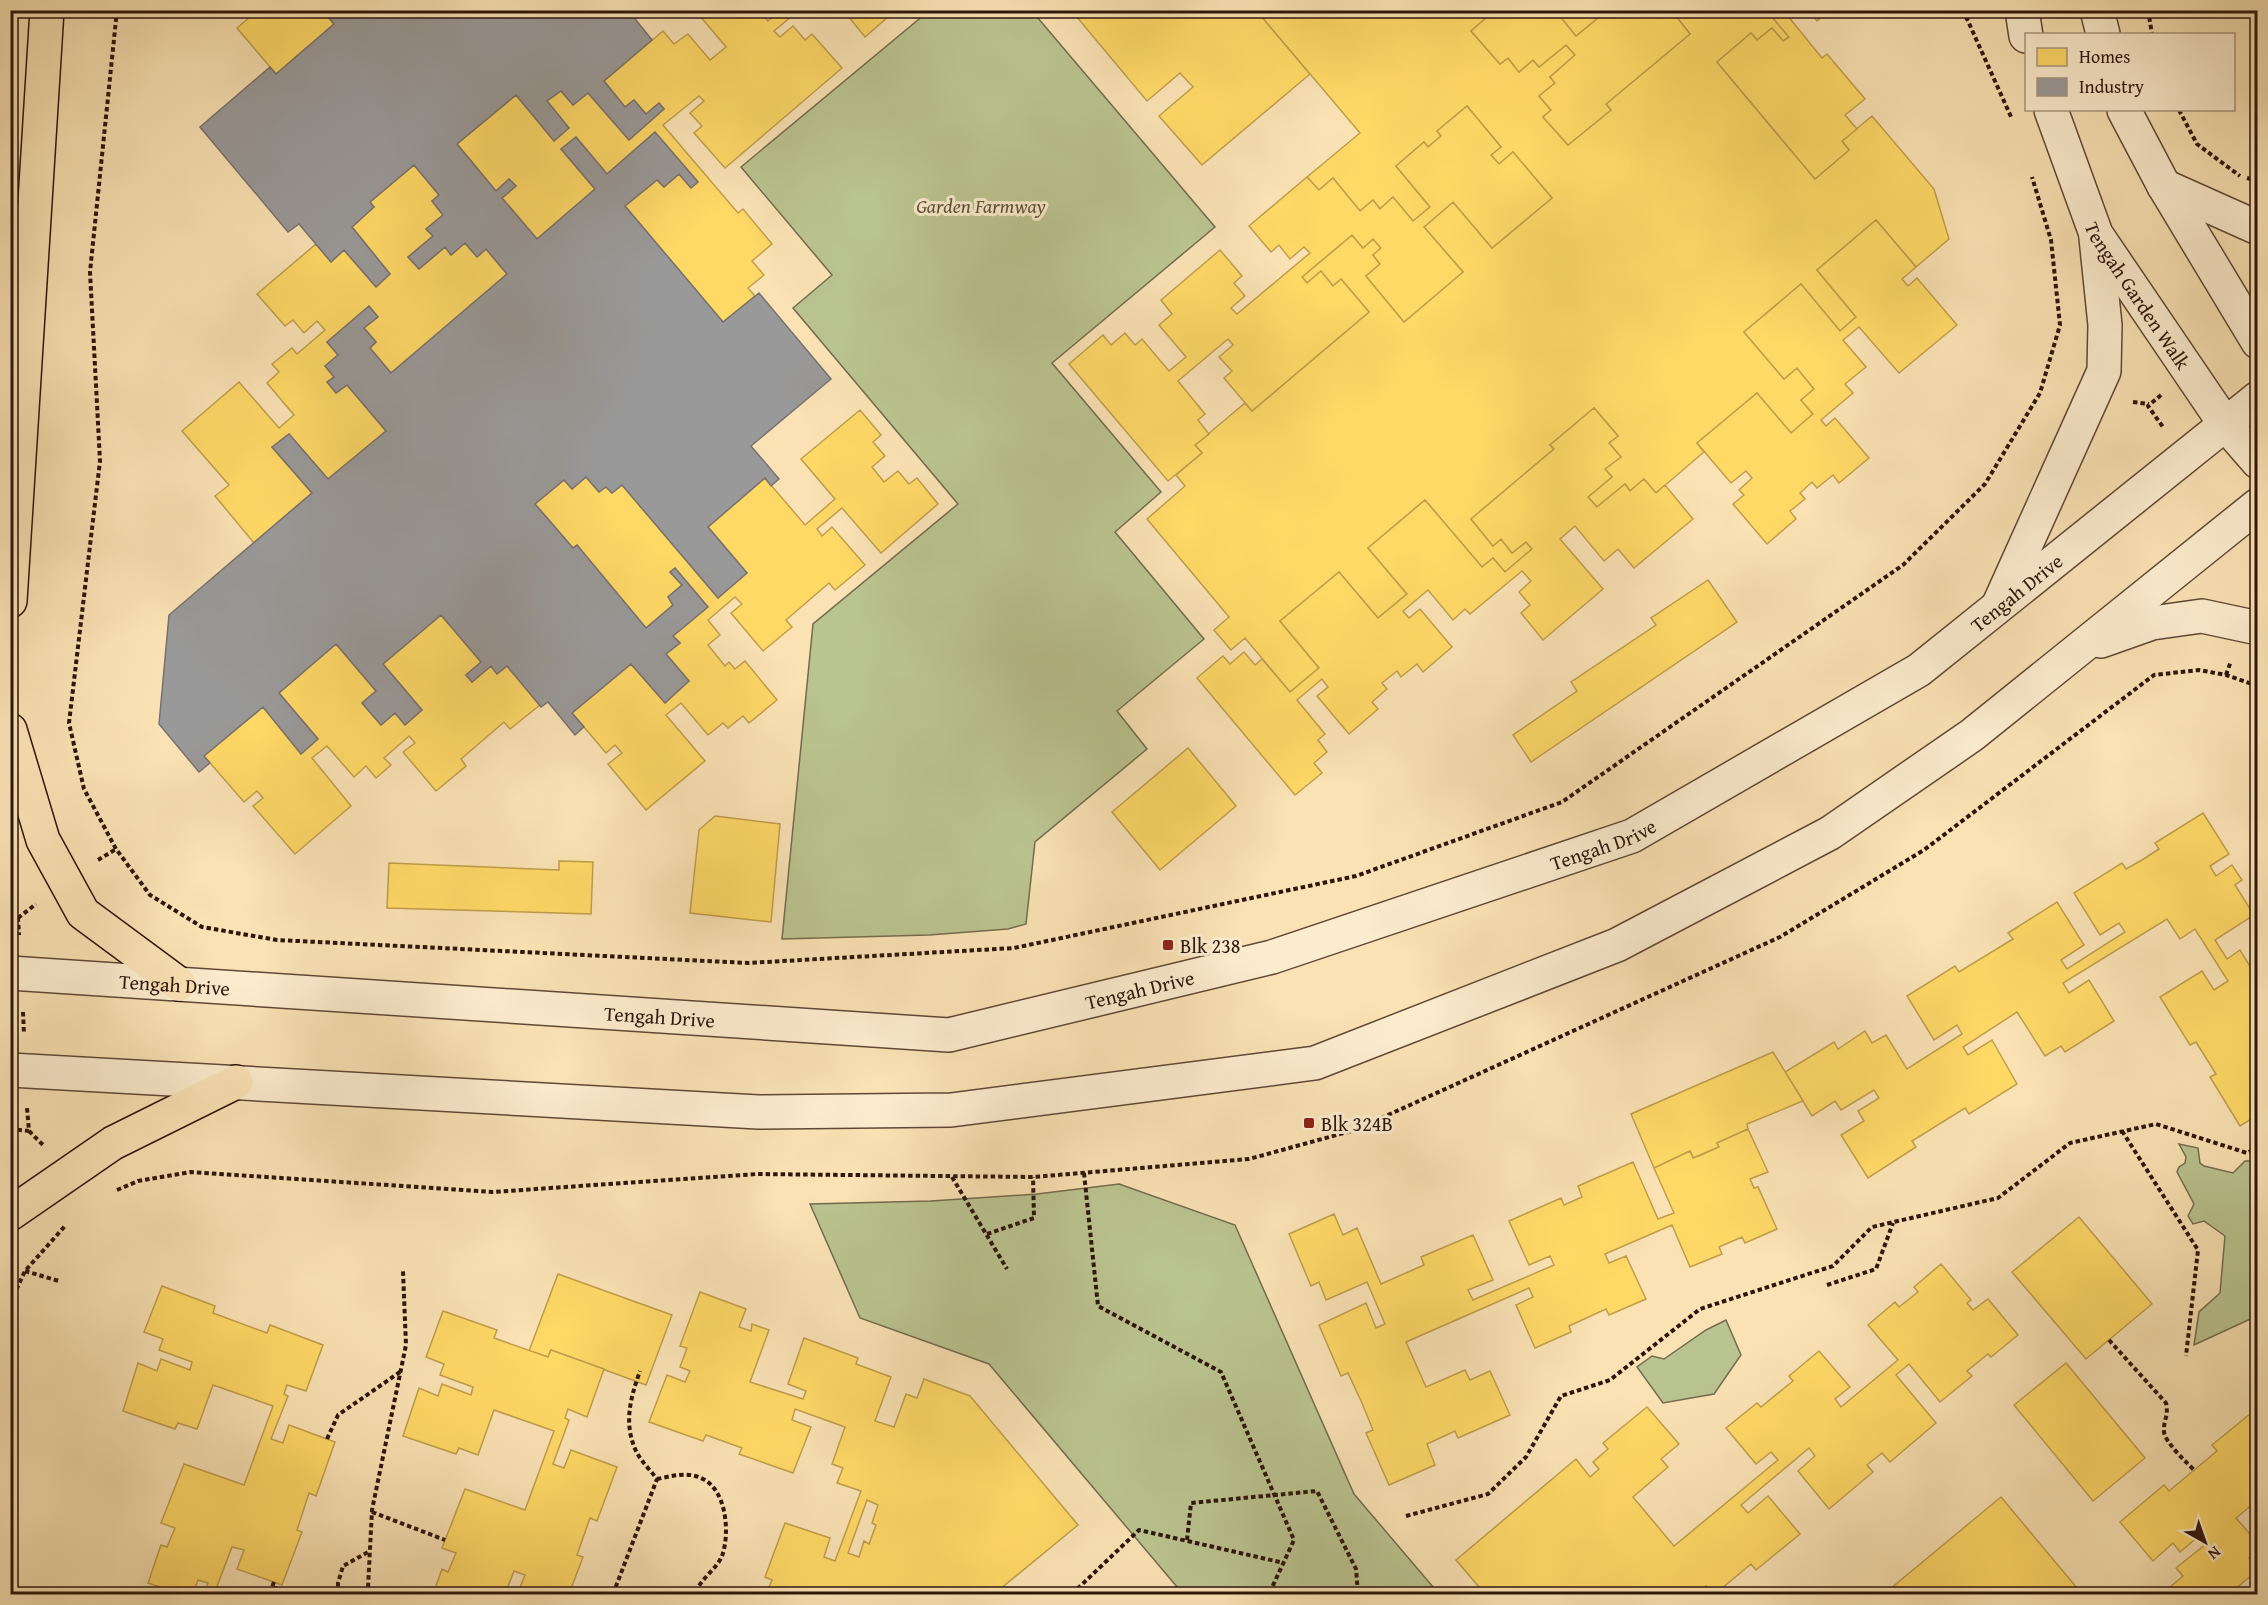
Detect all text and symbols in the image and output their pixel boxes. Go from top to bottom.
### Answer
legend [2025,33,2235,111]
text: Homes [2079,43,2130,70]
text: Industry [2079,73,2144,100]
park label: Garden Farmway [916,191,1046,220]
street label: Tengah Garden Walk [2078,218,2199,376]
street label: Tengah Drive [1964,546,2068,638]
street label: Tengah Drive [1546,811,1661,877]
place label: Blk 238 [1180,931,1240,960]
marker: Blk 238 [1161,938,1175,952]
street label: Tengah Drive [1082,962,1197,1016]
street label: Tengah Drive [118,966,231,1002]
street label: Tengah Drive [603,998,716,1034]
place label: Blk 324B [1321,1109,1393,1138]
marker: Blk 324B [1302,1116,1316,1130]
north arrow [2175,1512,2235,1572]
text: N [2203,1541,2226,1566]

